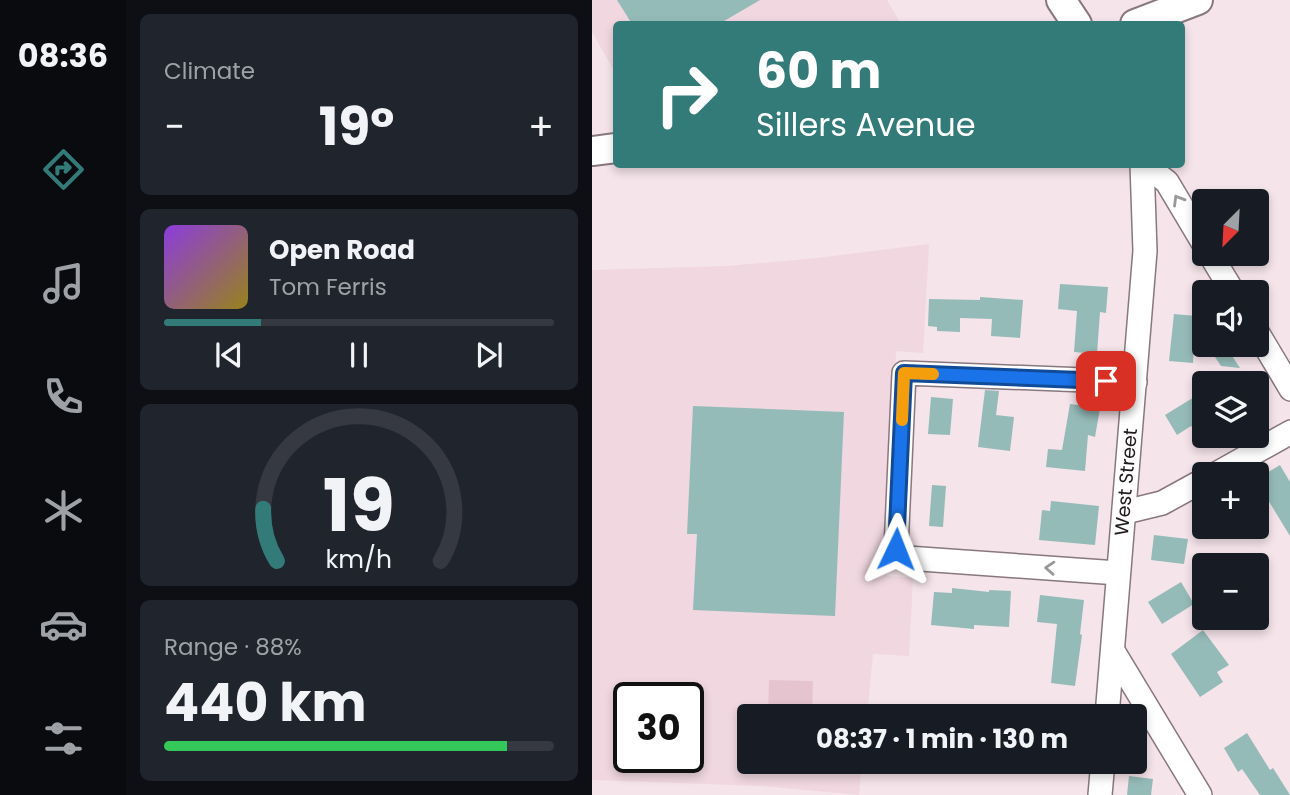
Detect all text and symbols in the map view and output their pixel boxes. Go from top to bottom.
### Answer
text: 08:36 [18,33,108,78]
text: 60 m [756,37,881,105]
icon: right [641,49,732,140]
text: Climate [164,55,255,87]
text: 19° [319,90,394,163]
text: − [164,100,185,153]
text: + [528,100,554,153]
text: Sillers Avenue [756,102,976,147]
icon: directions [39,145,88,194]
north arrow [1192,189,1269,266]
map controls [1192,189,1269,630]
one-way arrow [1174,195,1187,208]
text: Open Road [269,232,415,268]
icon: music [39,259,88,308]
text: Tom Ferris [269,271,387,303]
button: sound [1192,280,1269,357]
icon: previous [210,336,248,374]
icon: pause [340,336,378,374]
icon: next [470,336,508,374]
pin [1076,351,1136,411]
icon: arrive [1087,362,1125,400]
button: layers [1192,371,1269,448]
icon: phone [39,372,88,421]
street label: West Street [1108,427,1144,537]
text: 19 [323,455,395,556]
button: + [1192,462,1269,539]
icon: climate [39,486,88,535]
position arrow [859,512,933,586]
text: km/h [326,542,392,577]
button: − [1192,553,1269,630]
one-way arrow [1044,561,1055,576]
icon: car [39,600,88,649]
text: Range · 88% [164,631,302,663]
text: 440 km [164,666,367,739]
speed limit sign: 30 [613,682,704,773]
icon: filters [39,714,88,763]
text: 08:37 · 1 min · 130 m [816,721,1068,757]

